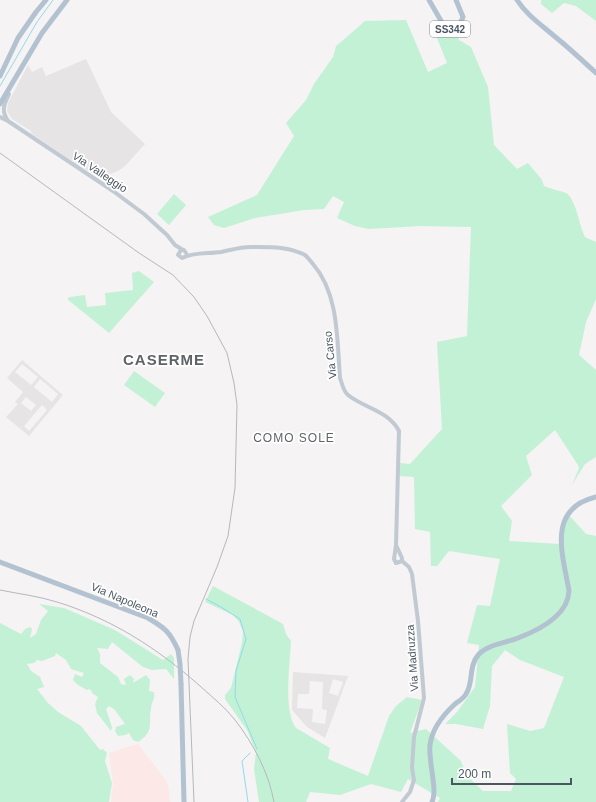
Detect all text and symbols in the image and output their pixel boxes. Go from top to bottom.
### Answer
road number: SS342 [430,21,470,37]
street label: Via Valleggio [70,149,130,195]
street label: Via Carso [322,330,338,380]
district label: CASERME [123,351,205,368]
district label: COMO SOLE [253,431,335,445]
street label: Via Napoleona [90,580,161,620]
street label: Via Madruzza [404,623,420,692]
scale bar [452,760,571,786]
text: 200 m [458,767,491,781]

